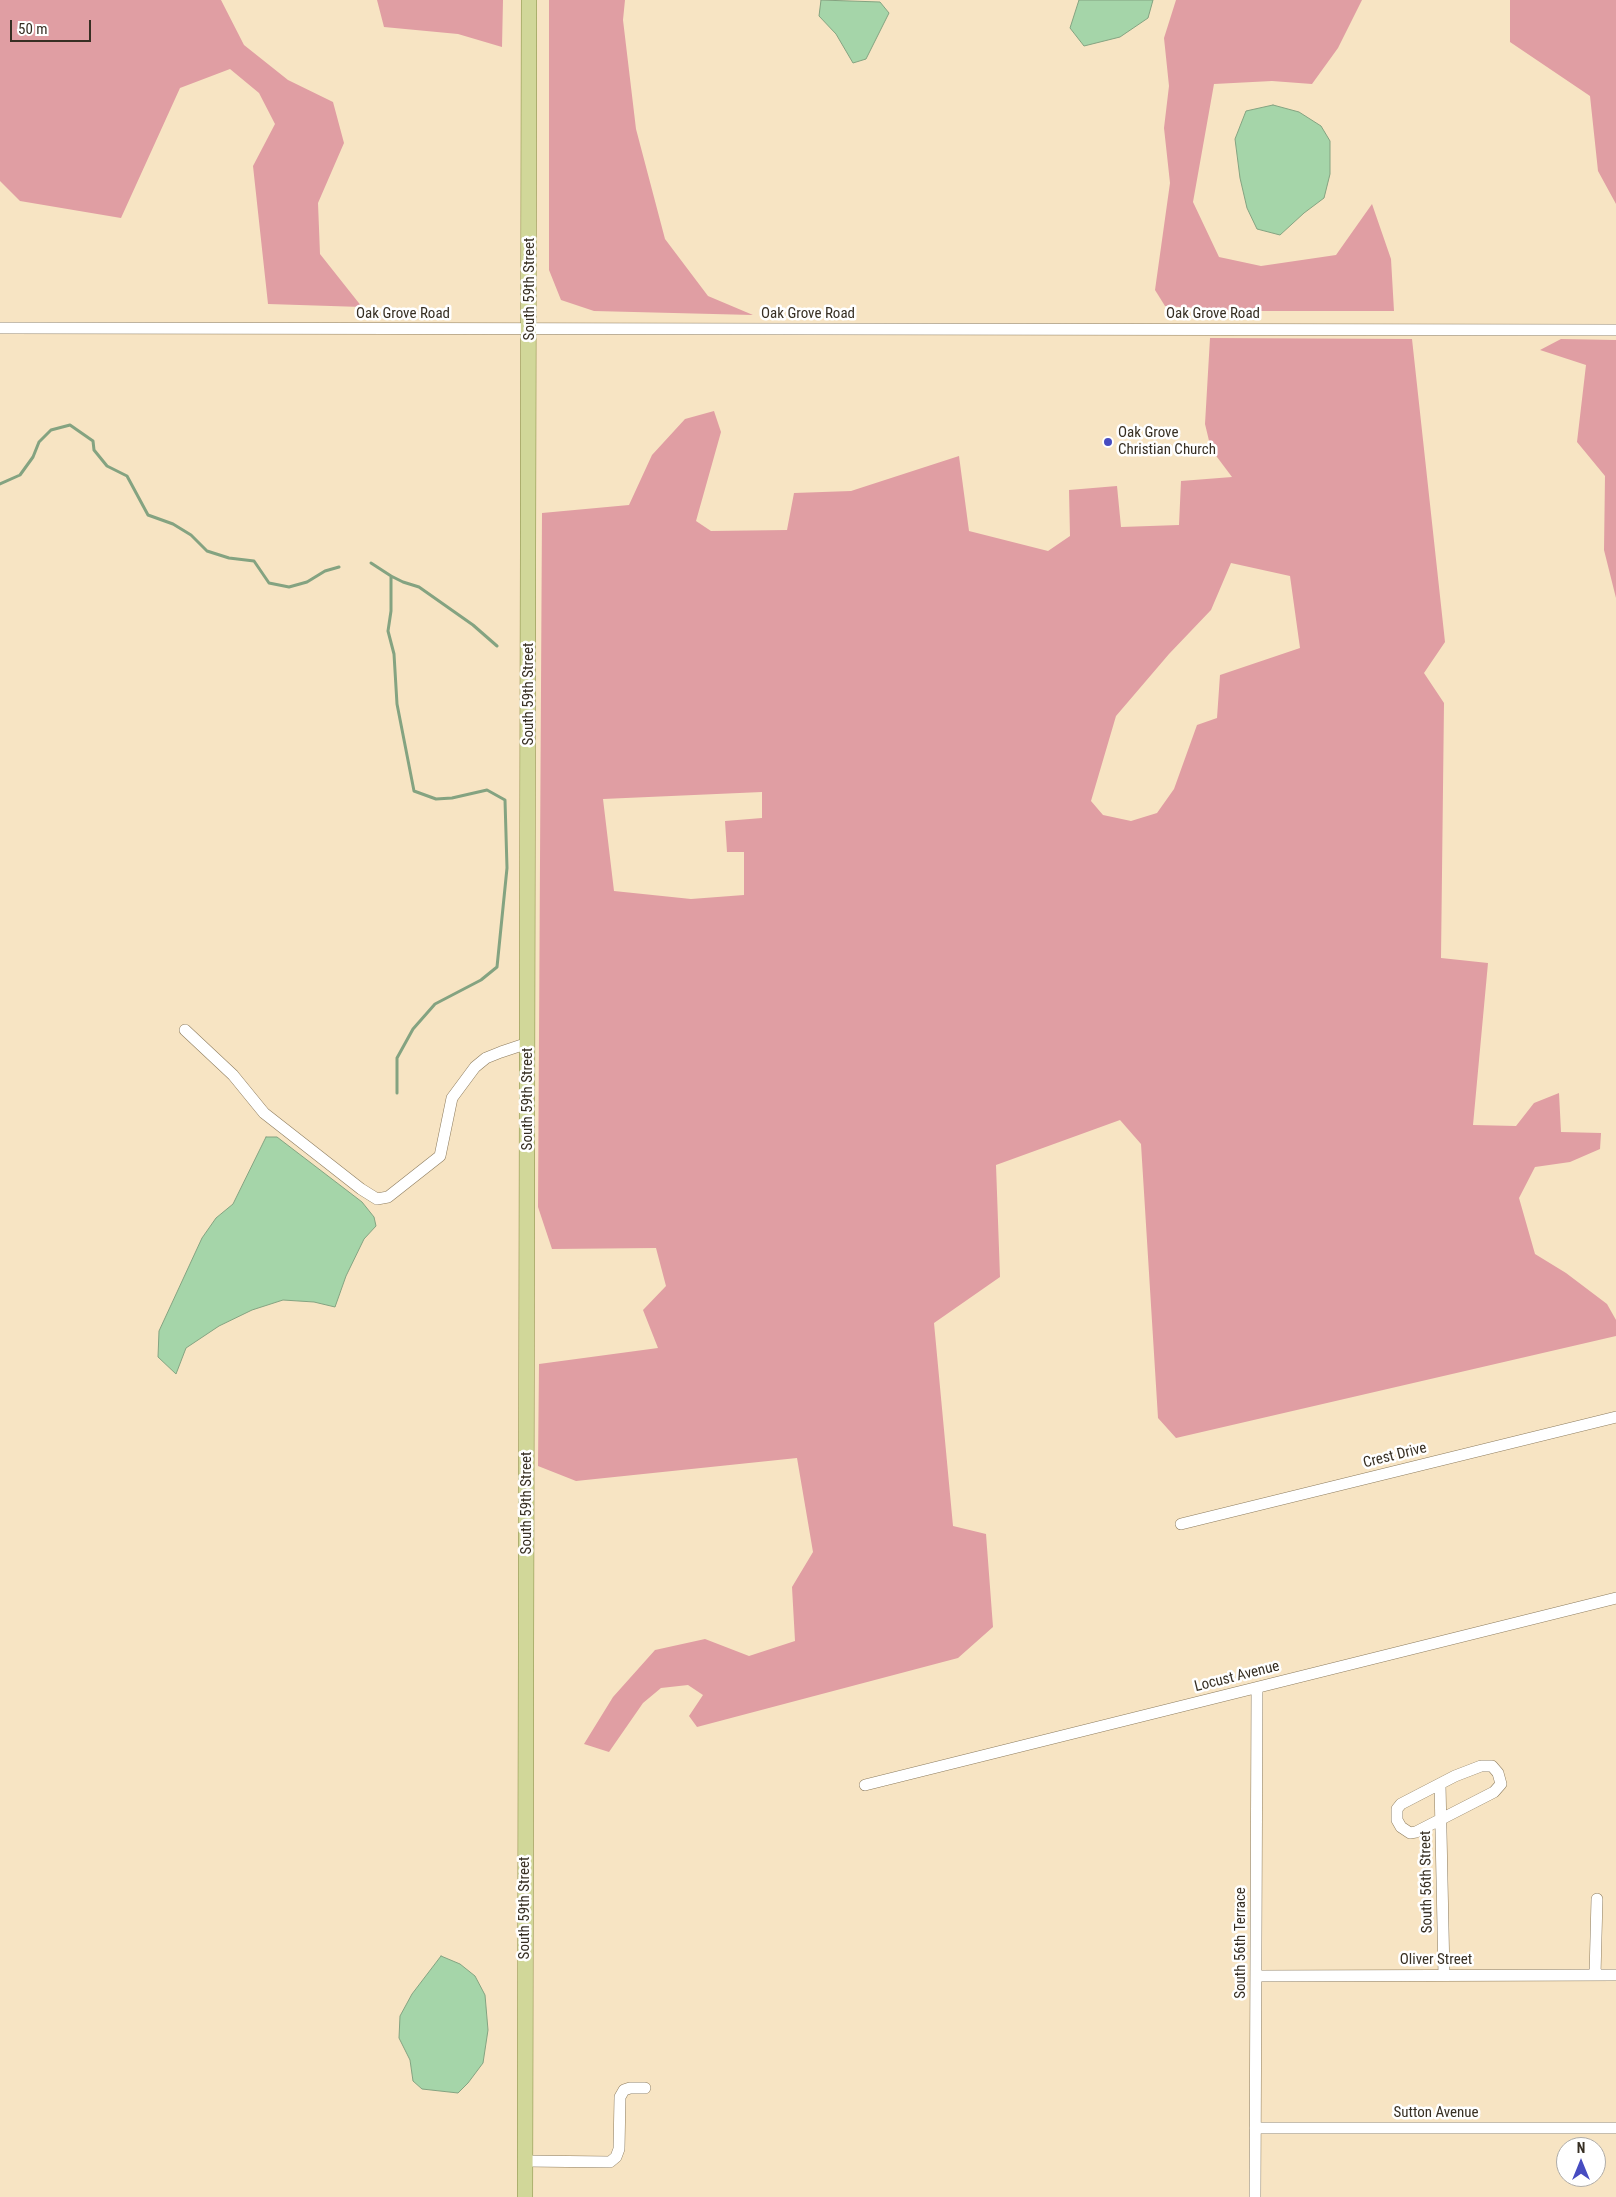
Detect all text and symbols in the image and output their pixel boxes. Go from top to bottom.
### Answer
scale bar [12,10,94,42]
text: 50 m [18,20,48,38]
street label: South 59th Street [521,238,539,340]
street label: Oak Grove Road [356,305,450,323]
street label: Oak Grove Road [761,305,855,323]
street label: Oak Grove Road [1166,305,1260,323]
place label: Oak Grove Christian Church [1118,424,1216,459]
marker: Oak Grove Christian Church [1102,436,1114,448]
street label: South 59th Street [520,643,538,745]
street label: South 59th Street [519,1048,537,1150]
street label: Crest Drive [1361,1439,1429,1473]
street label: South 59th Street [518,1452,536,1554]
street label: Locust Avenue [1193,1658,1281,1696]
street label: South 56th Street [1417,1830,1437,1934]
street label: South 59th Street [516,1857,534,1959]
street label: South 56th Terrace [1232,1887,1250,1999]
street label: Oliver Street [1400,1951,1472,1969]
street label: Sutton Avenue [1393,2104,1479,2122]
north arrow [1556,2137,1606,2187]
text: N [1577,2140,1585,2156]

